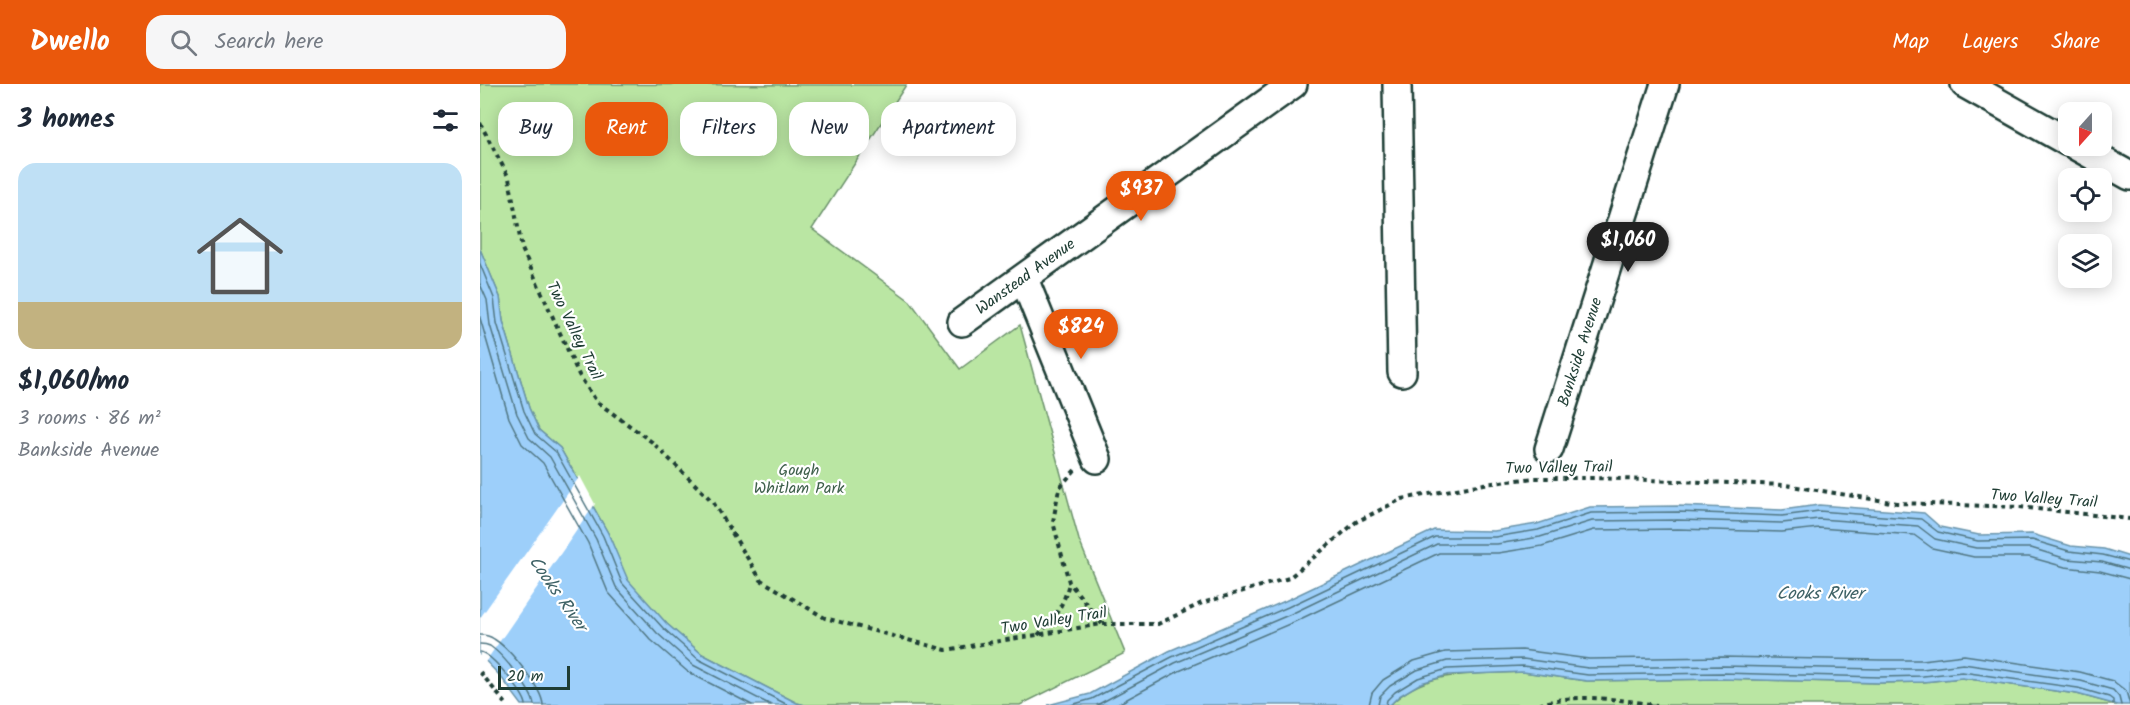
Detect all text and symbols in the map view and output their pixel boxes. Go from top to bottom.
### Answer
search box [146,15,566,69]
text: Dwello [30,20,110,65]
text: Search here [215,25,323,60]
icon: search [167,26,200,59]
text: Map [1892,26,1929,59]
text: Layers [1962,26,2018,59]
text: Share [2051,26,2100,59]
text: 3 homes [18,99,115,141]
chip: Buy [498,102,573,156]
chip: Rent [585,102,668,156]
chip: Filters [680,102,777,156]
chip: New [789,102,869,156]
chip: Apartment [881,102,1016,156]
north arrow [2058,102,2112,156]
map controls [2058,102,2112,288]
icon: filters [429,104,462,137]
button: locate [2058,168,2112,222]
pin: $937 [1105,171,1177,222]
text: $937 [1120,174,1162,206]
icon: home [186,202,294,310]
pin: $1,060 [1579,222,1677,273]
text: $1,060 [1601,225,1655,257]
street label: Wanstead Avenue [970,232,1080,321]
button: layers [2058,234,2112,288]
street label: Two Valley Trail [539,277,609,385]
street label: Bankside Avenue [1551,294,1609,409]
pin: $824 [1045,309,1117,360]
text: $824 [1058,312,1104,344]
text: $1,060/mo [18,361,129,403]
text: 3 rooms · 86 m² [18,403,161,435]
text: Bankside Avenue [18,435,159,467]
street label: Two Valley Trail [1505,455,1613,481]
park label: Gough Whitlam Park [754,458,845,501]
street label: Two Valley Trail [1990,483,2098,515]
water label: Cooks River [520,550,596,641]
water label: Cooks River [1777,580,1867,609]
street label: Two Valley Trail [999,600,1109,642]
scale bar [498,663,570,690]
text: 20 m [507,664,543,689]

